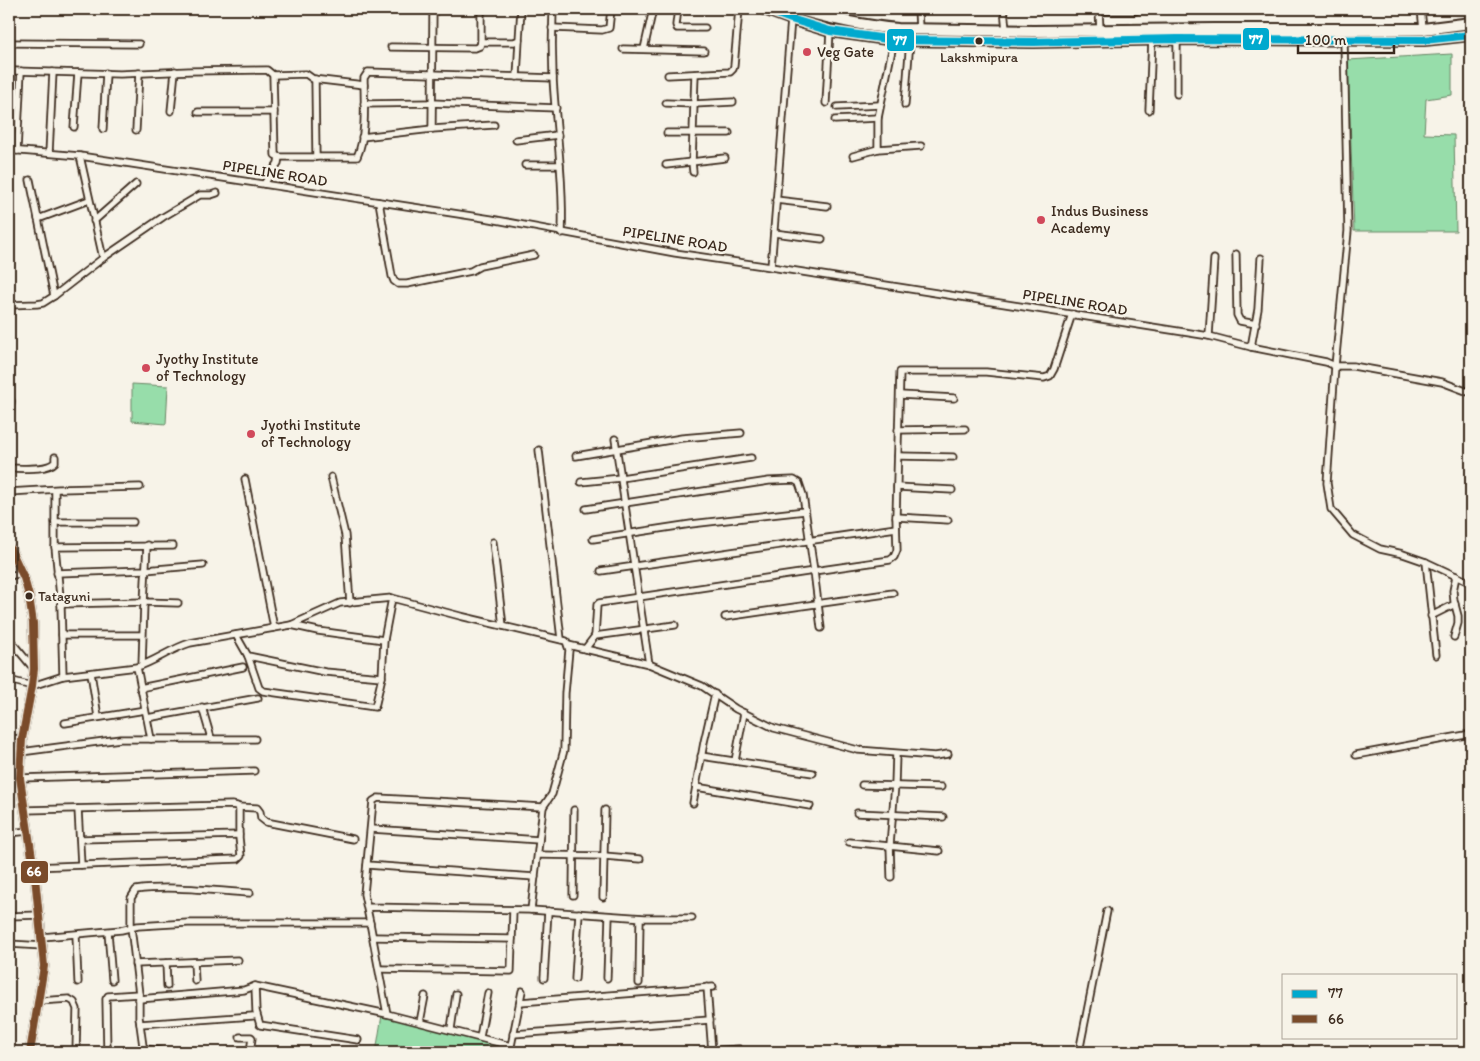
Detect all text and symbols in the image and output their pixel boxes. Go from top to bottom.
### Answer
scale bar [1298,22,1394,54]
line badge: 77 [1242,27,1270,51]
line badge: 77 [886,28,915,52]
text: 77 [1248,31,1263,48]
text: 100 m [1305,31,1347,49]
text: 77 [892,32,907,49]
marker: Lakshmipura [974,36,984,46]
place label: Veg Gate [817,43,874,61]
marker: Veg Gate [801,46,813,58]
place label: Lakshmipura [940,49,1019,66]
street label: PIPELINE ROAD [221,156,329,190]
place label: Indus Business Academy [1051,202,1149,237]
marker: Indus Business Academy [1035,214,1047,226]
street label: PIPELINE ROAD [621,222,729,256]
street label: PIPELINE ROAD [1021,285,1129,319]
place label: Jyothy Institute of Technology [156,350,259,385]
marker: Jyothy Institute of Technology [140,362,152,374]
place label: Jyothi Institute of Technology [261,416,361,451]
marker: Jyothi Institute of Technology [245,428,257,440]
place label: Tataguni [38,588,90,605]
marker: Tataguni [24,591,34,601]
line badge: 66 [20,860,49,884]
text: 66 [27,863,42,880]
legend [1282,974,1458,1038]
text: 77 [1328,984,1343,1002]
text: 66 [1328,1010,1344,1028]

